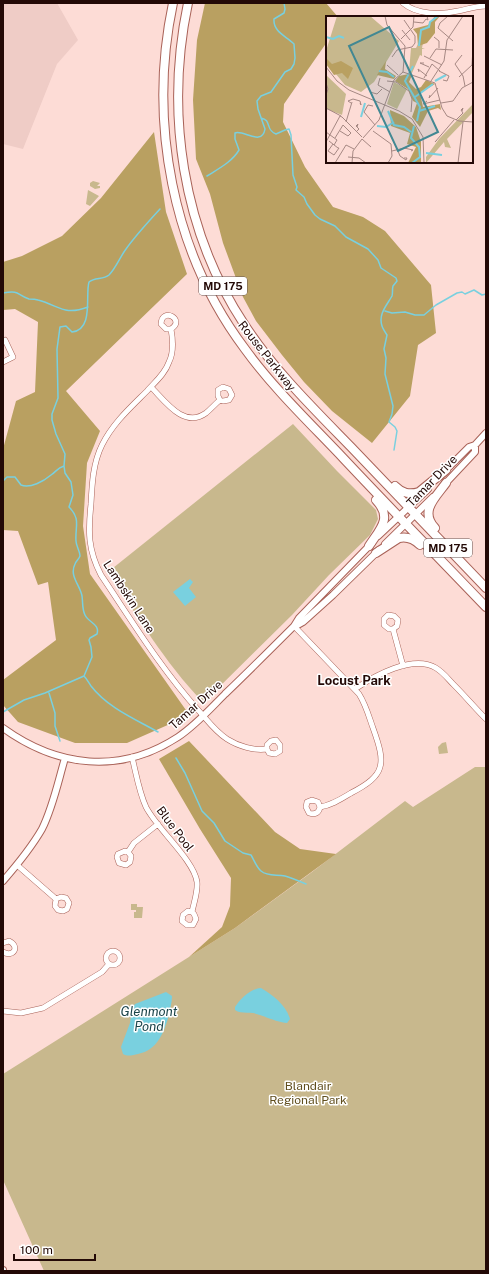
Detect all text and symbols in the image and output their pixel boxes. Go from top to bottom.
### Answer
inset map [326,16,473,163]
road number: MD 175 [199,277,247,295]
street label: Rouse Parkway [235,318,299,394]
street label: Tamar Drive [404,452,460,510]
road number: MD 175 [424,539,472,557]
street label: Lambskin Lane [100,558,158,636]
district label: Locust Park [317,673,391,688]
street label: Tamar Drive [167,677,225,732]
street label: Blue Pool [154,804,197,855]
water label: Glenmont Pond [121,1004,177,1034]
park label: Blandair Regional Park [269,1079,347,1107]
scale bar [14,1236,95,1262]
text: 100 m [20,1243,53,1257]

